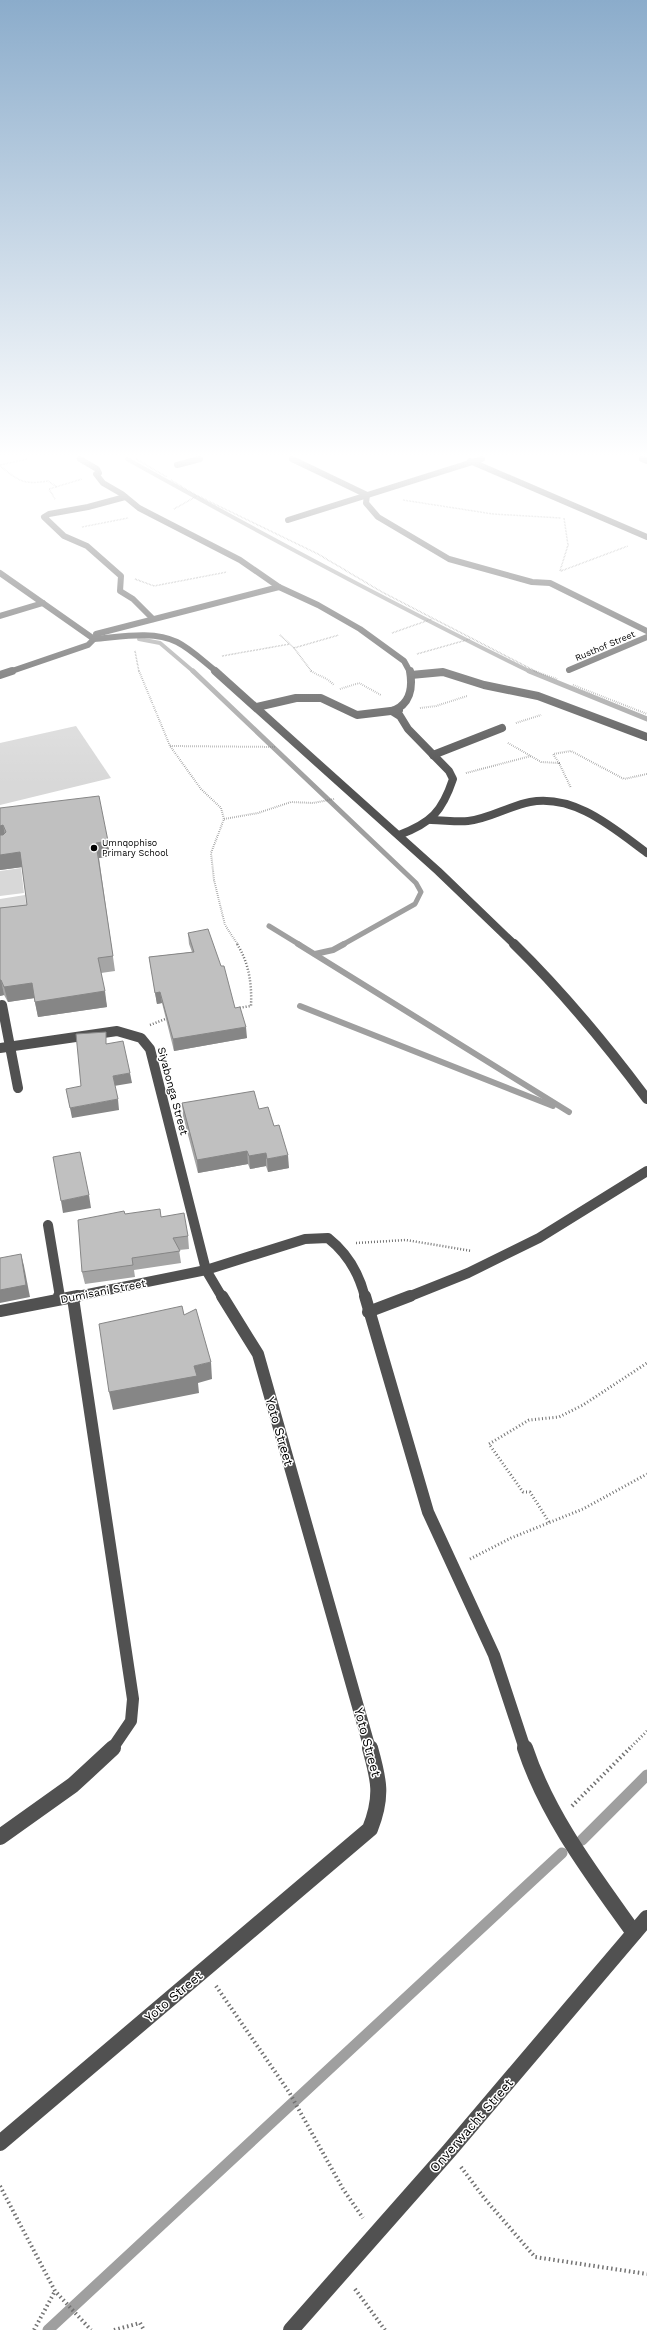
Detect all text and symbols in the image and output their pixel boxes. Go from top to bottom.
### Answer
street label: Rusthof Street [574,629,637,663]
place label: Umnqophiso Primary School [102,838,169,858]
marker: Umnqophiso Primary School [89,843,99,853]
street label: Siyabonga Street [155,1046,191,1137]
street label: Dumisani Street [59,1277,147,1306]
street label: Yoto Street [263,1395,297,1468]
street label: Yoto Street [351,1706,384,1779]
street label: Yoto Street [141,1967,206,2025]
street label: Onverwacht Street [427,2075,517,2175]

